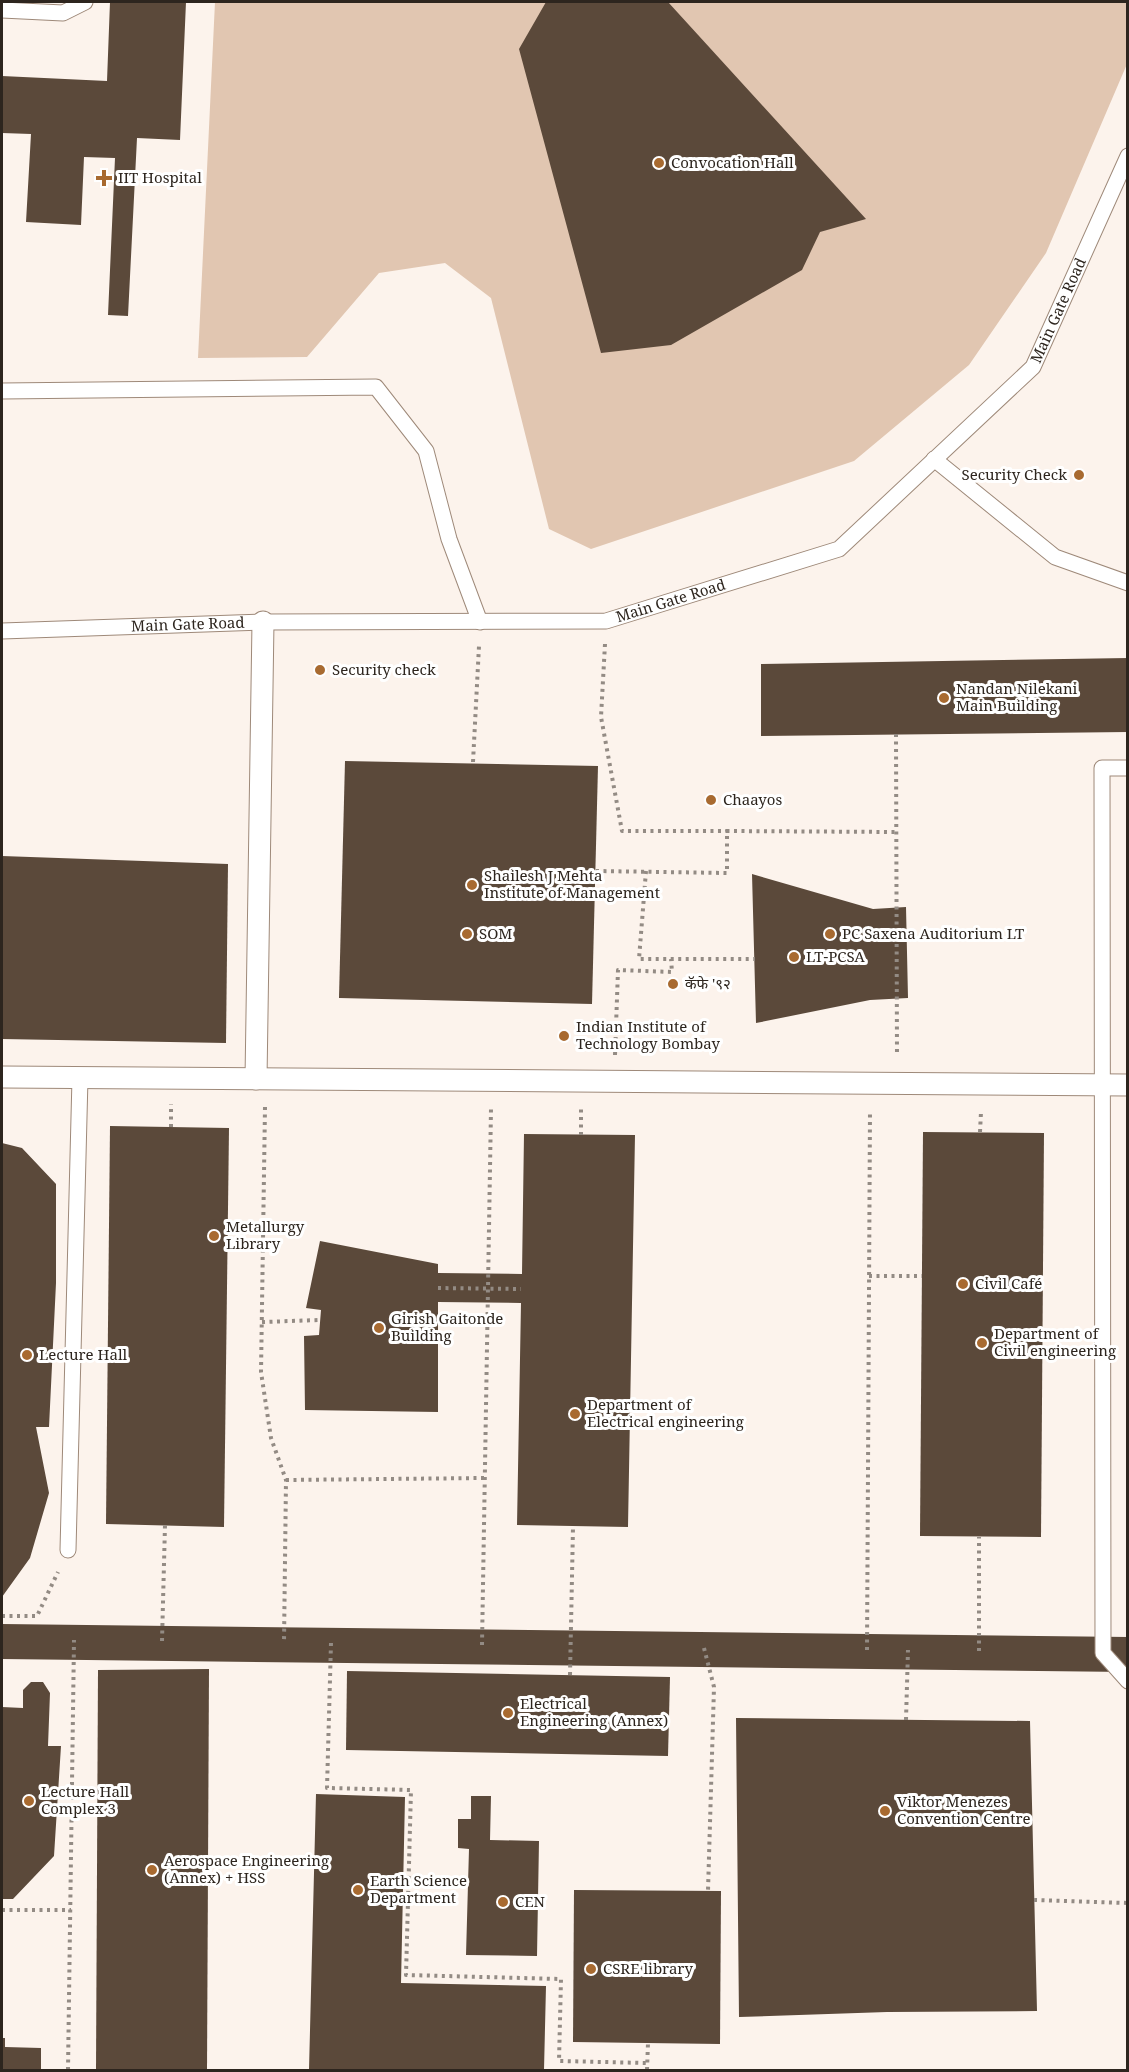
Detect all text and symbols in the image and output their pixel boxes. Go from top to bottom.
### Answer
place label: Convocation Hall [671,152,794,172]
marker: Convocation Hall [652,156,666,170]
place label: IIT Hospital [118,167,202,187]
marker: IIT Hospital [95,169,113,187]
street label: Main Gate Road [1025,254,1090,366]
place label: Security Check [961,464,1067,484]
marker: Security Check [1072,468,1086,482]
street label: Main Gate Road [613,574,728,626]
street label: Main Gate Road [131,612,245,636]
place label: Security check [332,659,436,679]
marker: Security check [313,663,327,677]
place label: Nandan Nilekani Main Building [956,678,1078,715]
marker: Nandan Nilekani Main Building [937,691,951,705]
place label: Chaayos [723,789,782,809]
marker: Chaayos [704,793,718,807]
place label: Shailesh J Mehta Institute of Management [484,865,660,902]
marker: Shailesh J Mehta Institute of Management [465,878,479,892]
place label: SOM [479,923,512,943]
place label: PC Saxena Auditorium LT [842,923,1024,943]
marker: SOM [460,927,474,941]
marker: PC Saxena Auditorium LT [823,927,837,941]
place label: LT-PCSA [806,946,865,966]
marker: LT-PCSA [787,950,801,964]
place label: कॅफे '९२ [685,973,731,993]
marker: कॅफे '९२ [666,977,680,991]
place label: Indian Institute of Technology Bombay [576,1016,720,1053]
marker: Indian Institute of Technology Bombay [557,1029,571,1043]
place label: Metallurgy Library [226,1216,305,1253]
marker: Metallurgy Library [207,1229,221,1243]
place label: Civil Café [975,1273,1042,1293]
marker: Civil Café [956,1277,970,1291]
place label: Girish Gaitonde Building [391,1308,503,1345]
marker: Girish Gaitonde Building [372,1321,386,1335]
place label: Department of Civil engineering [994,1323,1116,1360]
marker: Department of Civil engineering [975,1336,989,1350]
place label: Lecture Hall [39,1344,128,1364]
marker: Lecture Hall [20,1348,34,1362]
place label: Department of Electrical engineering [587,1394,744,1431]
marker: Department of Electrical engineering [568,1407,582,1421]
place label: Electrical Engineering (Annex) [520,1693,668,1730]
marker: Electrical Engineering (Annex) [501,1706,515,1720]
place label: Lecture Hall Complex 3 [41,1781,130,1818]
place label: Viktor Menezes Convention Centre [897,1791,1031,1828]
marker: Lecture Hall Complex 3 [22,1794,36,1808]
marker: Viktor Menezes Convention Centre [878,1804,892,1818]
place label: Aerospace Engineering (Annex) + HSS [164,1850,329,1887]
marker: Aerospace Engineering (Annex) + HSS [145,1863,159,1877]
place label: Earth Science Department [370,1870,467,1907]
marker: Earth Science Department [351,1883,365,1897]
place label: CEN [515,1891,546,1911]
marker: CEN [496,1895,510,1909]
place label: CSRE library [603,1958,693,1978]
marker: CSRE library [584,1962,598,1976]

